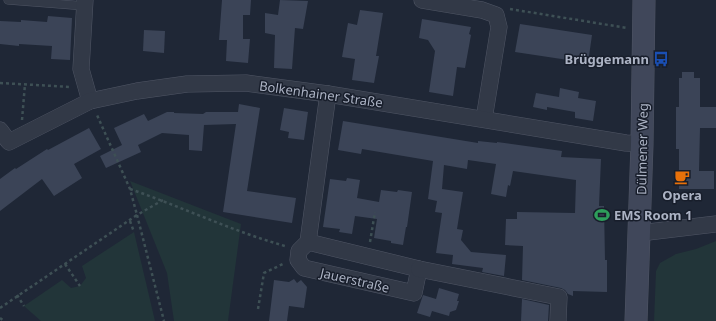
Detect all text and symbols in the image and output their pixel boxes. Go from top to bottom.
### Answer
place label: Brüggemann [565,50,649,68]
bus stop icon: Brüggemann [652,50,670,68]
street label: Bolkenhainer Straße [258,76,384,112]
street label: Dülmener Weg [632,103,652,195]
cafe icon: Opera [673,168,691,186]
place label: Opera [662,186,702,204]
sports icon: EMS Room 1 [593,206,611,224]
place label: EMS Room 1 [614,206,692,224]
street label: Jauerstraße [317,263,391,297]

